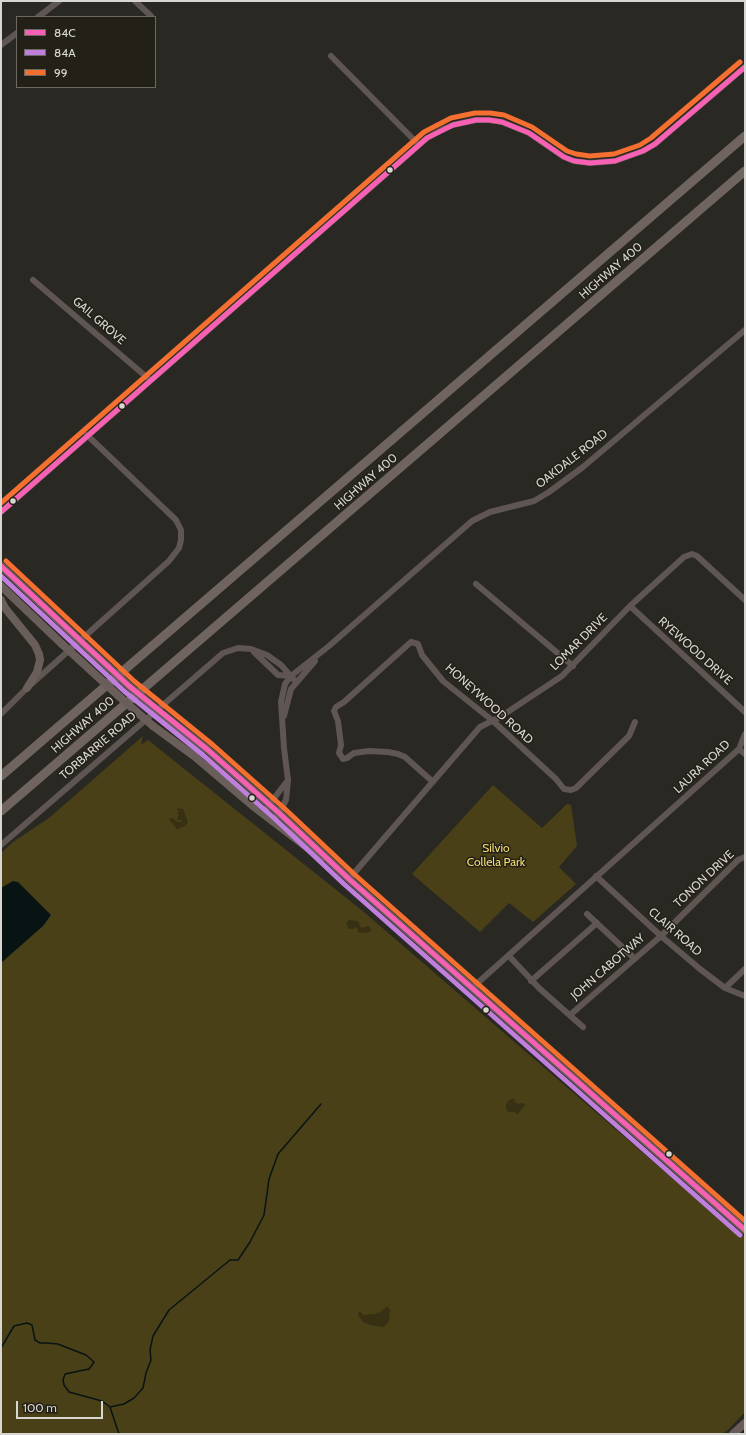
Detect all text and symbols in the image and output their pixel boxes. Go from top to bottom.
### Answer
legend [16,16,156,88]
text: 84C [54,25,76,40]
text: 84A [54,45,76,60]
text: 99 [54,65,68,80]
unlabelled marker [385,165,395,175]
street label: HIGHWAY 400 [577,240,645,302]
street label: GAIL GROVE [70,294,128,348]
unlabelled marker [117,401,127,411]
street label: OAKDALE ROAD [533,427,611,491]
street label: HIGHWAY 400 [332,451,400,513]
unlabelled marker [8,496,18,506]
street label: LOMAR DRIVE [547,610,611,674]
street label: RYEWOOD DRIVE [655,614,735,688]
street label: HONEYWOOD ROAD [442,661,536,747]
street label: HIGHWAY 400 [49,694,117,756]
street label: TORBARRIE ROAD [57,709,139,783]
street label: LAURA ROAD [671,737,733,797]
unlabelled marker [247,793,257,803]
park label: Silvio Collela Park [467,841,525,869]
street label: TONON DRIVE [671,847,737,911]
street label: CLAIR ROAD [645,905,705,959]
street label: JOHN CABOTWAY [568,931,648,1003]
unlabelled marker [481,1005,491,1015]
unlabelled marker [664,1149,674,1159]
scale bar [18,1393,105,1419]
text: 100 m [23,1400,57,1415]

